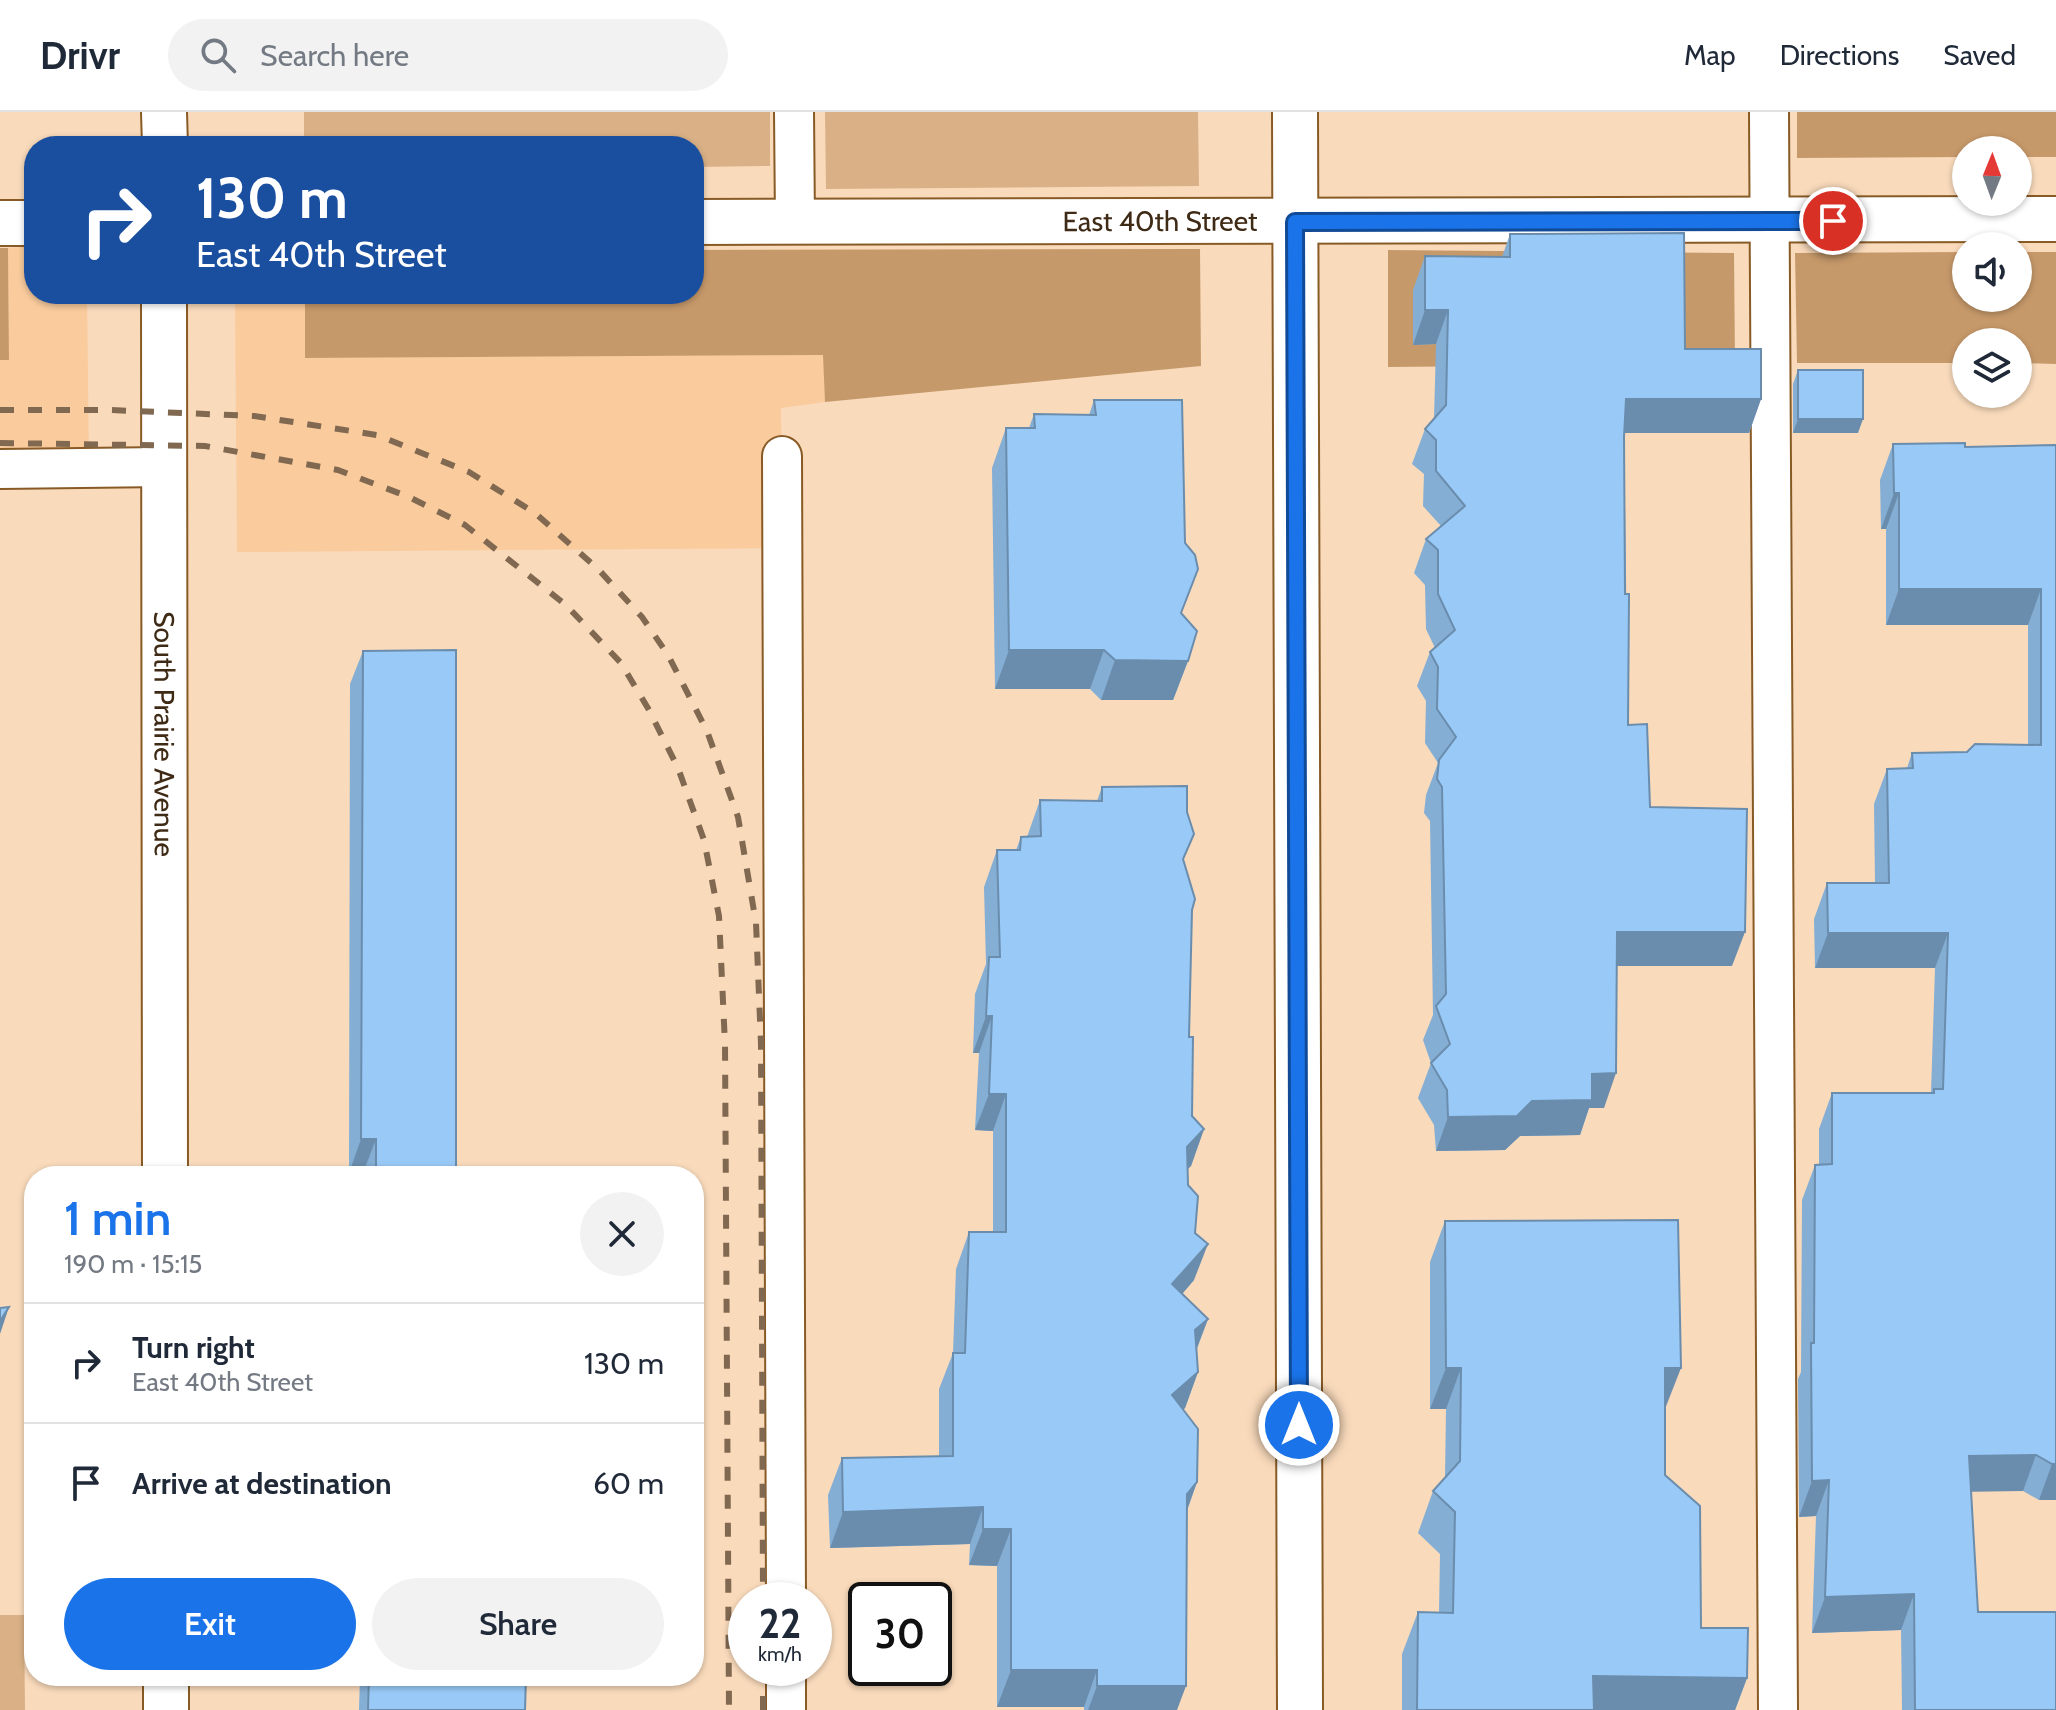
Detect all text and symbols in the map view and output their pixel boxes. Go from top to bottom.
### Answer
search box [168,19,728,91]
text: Drivr [40,32,120,79]
icon: search [196,33,240,77]
text: Search here [260,37,409,74]
text: Map [1684,38,1736,72]
text: Directions [1780,38,1899,72]
text: Saved [1943,38,2016,72]
north arrow [1952,136,2032,216]
map controls [1952,136,2032,408]
text: 130 m [196,164,348,232]
icon: right [64,168,168,272]
pin [1799,187,1867,255]
icon: arrive [1811,199,1855,243]
street label: East 40th Street [1062,204,1258,238]
text: East 40th Street [196,232,447,276]
button: sound [1952,232,2032,312]
button: layers [1952,328,2032,408]
street label: South Prairie Avenue [147,611,182,857]
text: 1 min [64,1189,171,1247]
button: close [580,1192,664,1276]
text: 190 m · 15:15 [64,1248,202,1280]
text: Turn right [132,1329,255,1366]
icon: right [64,1341,108,1385]
text: 130 m [584,1345,664,1382]
text: East 40th Street [132,1366,313,1398]
position arrow [1257,1383,1341,1467]
icon: arrive [64,1461,108,1505]
text: Arrive at destination [132,1465,392,1502]
text: 60 m [593,1465,664,1502]
button: Exit [64,1578,356,1670]
button: Share [372,1578,664,1670]
speed limit sign: 30 [848,1582,952,1686]
text: 22 [759,1599,801,1648]
text: km/h [758,1642,802,1666]

